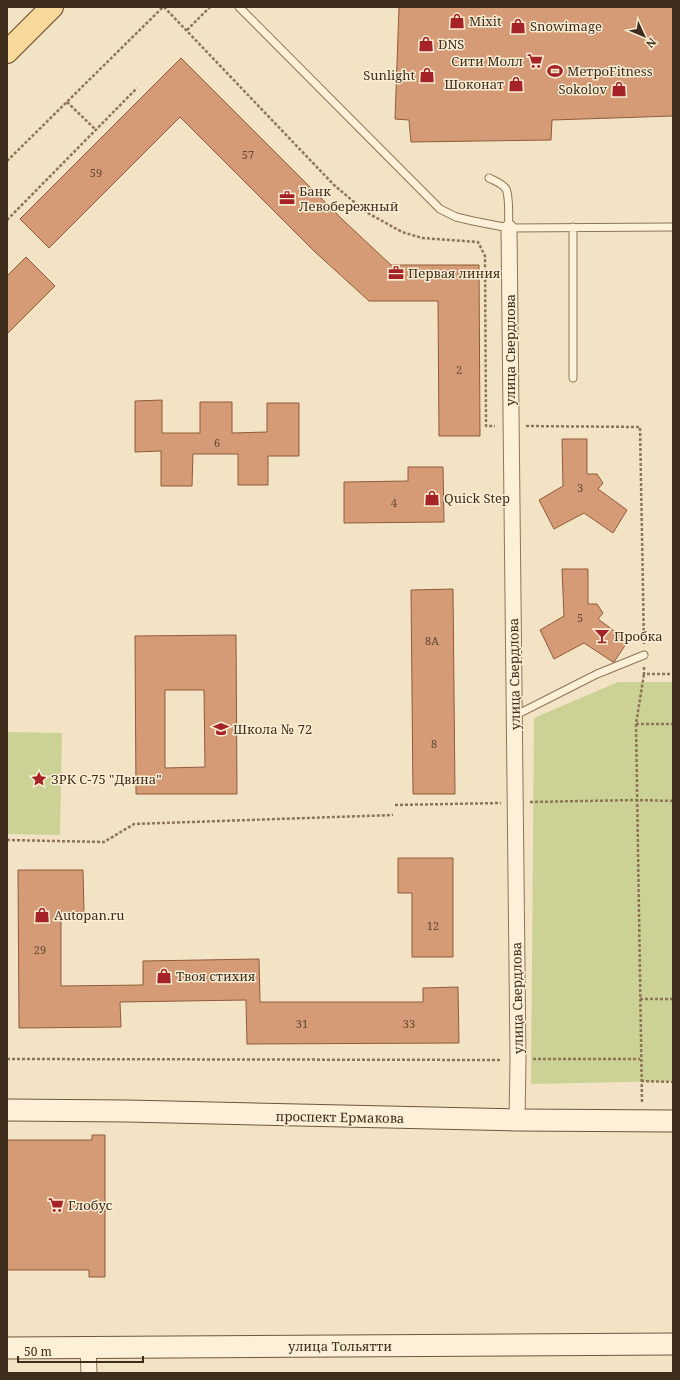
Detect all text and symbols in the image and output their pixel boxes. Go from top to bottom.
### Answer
shop icon: Mixit [448,12,466,30]
place label: Mixit [469,12,502,30]
north arrow [624,16,664,56]
shop icon: Snowimage [509,17,527,35]
place label: Snowimage [530,17,602,35]
shop icon: DNS [417,35,435,53]
place label: DNS [438,35,464,53]
text: N [643,35,660,52]
place label: Сити Молл [451,52,523,70]
supermarket icon: Сити Молл [526,52,544,70]
sports icon: МетроFitness [546,62,564,80]
place label: МетроFitness [567,62,653,80]
place label: Sunlight [363,66,415,84]
shop icon: Sunlight [418,66,436,84]
place label: Шоконат [444,75,504,93]
shop icon: Шоконат [507,75,525,93]
place label: Sokolov [559,80,607,98]
shop icon: Sokolov [610,80,628,98]
house number: 57 [242,147,254,162]
house number: 59 [90,165,102,180]
place label: Банк Левобережный [299,182,399,215]
office icon: Банк Левобережный [278,189,296,207]
office icon: Первая линия [387,264,405,282]
place label: Первая линия [408,264,500,282]
street label: улица Свердлова [501,294,519,406]
house number: 2 [456,362,462,377]
house number: 6 [214,435,220,450]
house number: 3 [577,480,583,495]
shop icon: Quick Step [423,489,441,507]
place label: Quick Step [444,489,510,507]
house number: 4 [391,495,397,510]
house number: 5 [577,610,583,625]
street label: улица Свердлова [504,618,524,730]
bar icon: Пробка [593,627,611,645]
place label: Пробка [614,627,663,645]
house number: 8А [425,633,439,648]
school or university icon: Школа № 72 [212,720,230,738]
place label: Школа № 72 [233,720,312,738]
house number: 8 [431,736,437,751]
place icon: ЗРК С-75 "Двина" [30,770,48,788]
place label: ЗРК С-75 "Двина" [51,770,161,788]
shop icon: Autopan.ru [33,906,51,924]
place label: Autopan.ru [54,906,125,924]
house number: 12 [427,918,439,933]
house number: 29 [34,942,46,957]
street label: улица Свердлова [507,942,527,1054]
shop icon: Твоя стихия [155,967,173,985]
place label: Твоя стихия [176,967,255,985]
house number: 31 [296,1016,308,1031]
house number: 33 [403,1016,415,1031]
street label: проспект Ермакова [276,1107,404,1127]
supermarket icon: Глобус [47,1196,65,1214]
place label: Глобус [68,1196,112,1214]
street label: улица Тольятти [288,1337,392,1355]
scale bar [18,1338,143,1364]
text: 50 m [24,1343,52,1360]

